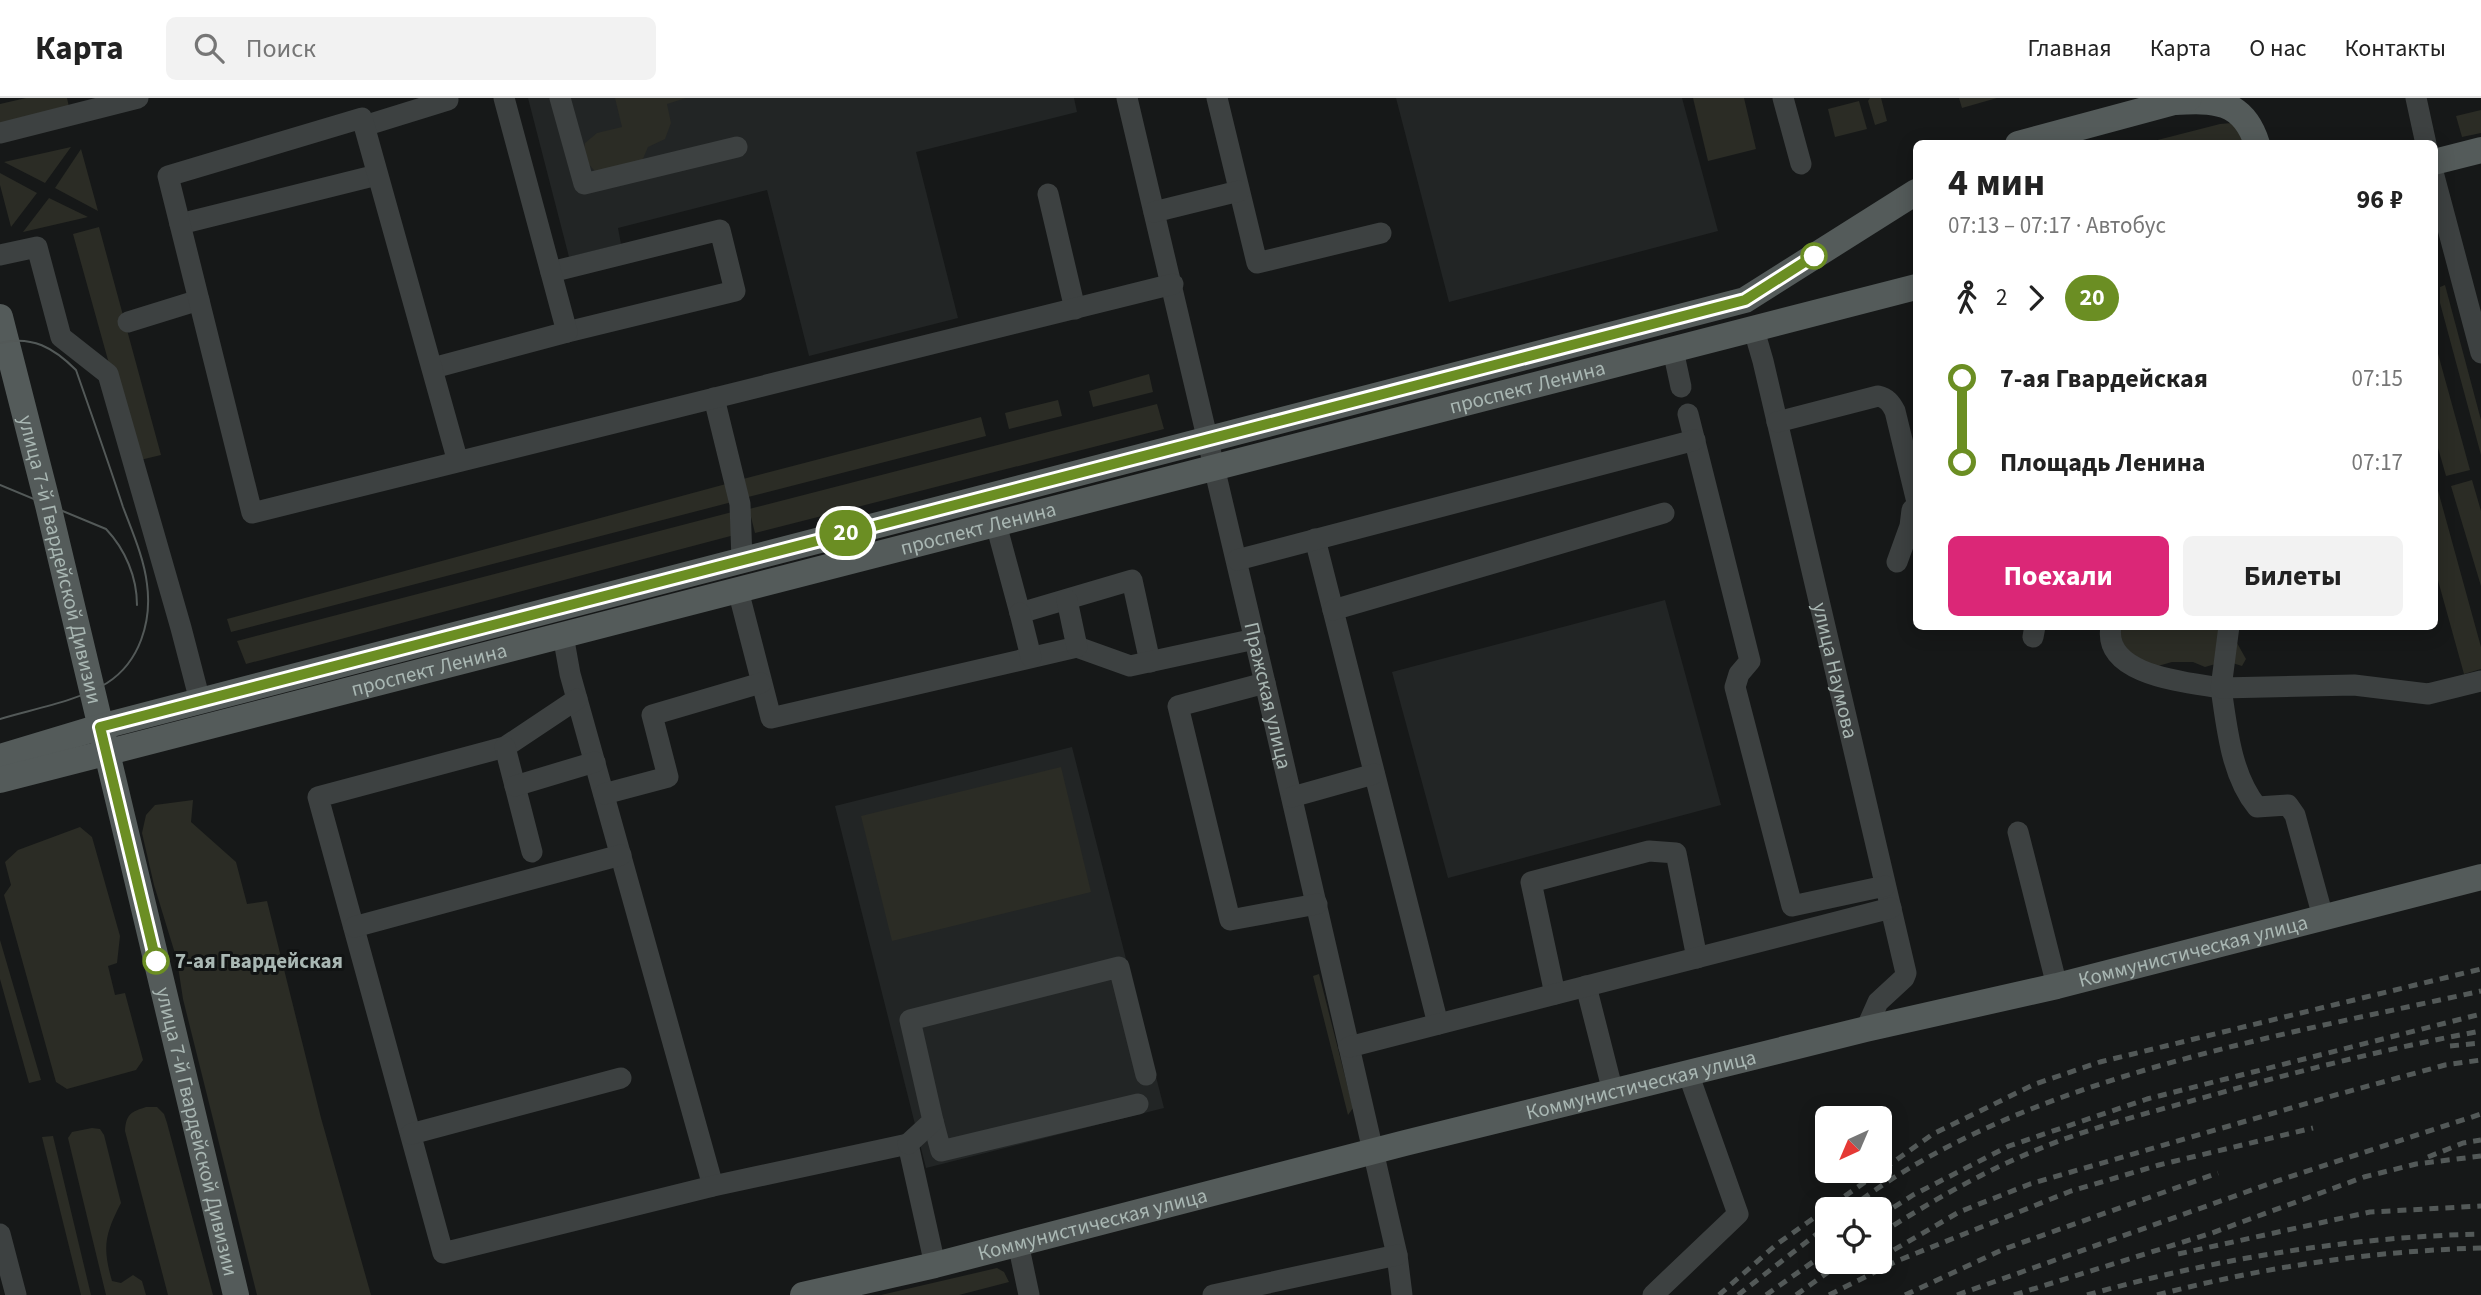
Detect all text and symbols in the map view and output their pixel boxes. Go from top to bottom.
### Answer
search box [166,17,656,80]
text: Карта [35,25,124,72]
icon: search [190,29,228,67]
text: Поиск [246,30,316,67]
text: Главная [2027,31,2112,66]
text: Карта [2150,31,2211,66]
text: О нас [2249,31,2306,66]
text: Контакты [2344,31,2446,66]
text: 4 мин [1948,156,2045,210]
text: 96 ₽ [2357,181,2403,218]
text: 07:13 – 07:17 · Автобус [1948,209,2166,242]
unlabelled marker [1801,243,1827,269]
icon: walk [1948,279,1986,317]
icon: forward [2017,279,2055,317]
text: 20 [2079,280,2105,315]
text: 2 [1996,281,2007,314]
street label: проспект Ленина [1446,353,1608,421]
text: 7-ая Гвардейская [2000,360,2208,397]
text: 07:15 [2352,362,2403,395]
street label: улица 7-й Гвардейской Дивизии [11,412,110,707]
text: Площадь Ленина [2000,444,2206,481]
text: 07:17 [2352,446,2403,479]
street label: проспект Ленина [897,494,1059,563]
line badge: 20 [814,510,878,556]
text: 20 [833,515,859,550]
button: Поехали [1948,536,2169,616]
button: Билеты [2183,536,2403,616]
street label: улица Наумова [1805,599,1866,742]
street label: Пражская улица [1236,619,1300,772]
street label: проспект Ленина [348,635,510,704]
street label: Коммунистическая улица [2075,907,2311,995]
place label: 7-ая Гвардейская [175,946,343,976]
marker: 7-ая Гвардейская [143,948,169,974]
street label: улица 7-й Гвардейской Дивизии [148,984,246,1279]
street label: Коммунистическая улица [1523,1042,1759,1128]
north arrow [1815,1106,1892,1183]
map controls [1815,1106,1892,1274]
street label: Коммунистическая улица [974,1180,1210,1268]
button: locate [1815,1197,1892,1274]

